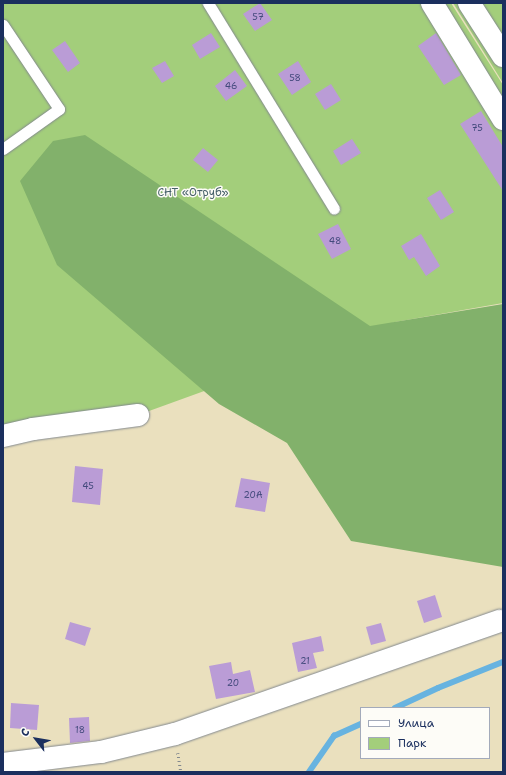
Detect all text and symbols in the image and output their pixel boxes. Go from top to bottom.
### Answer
house number: 57 [252,12,264,22]
house number: 58 [289,73,301,83]
house number: 46 [225,81,237,91]
house number: 75 [471,123,483,133]
park label: СНТ «Отруб» [157,186,229,200]
house number: 48 [329,236,341,246]
house number: 45 [82,481,94,491]
house number: 20А [244,490,262,500]
house number: 21 [300,656,310,666]
house number: 20 [227,678,239,688]
legend [360,707,490,759]
text: Улица [398,715,434,731]
north arrow [16,719,56,759]
house number: 18 [75,725,85,735]
text: С [17,726,33,739]
text: Парк [398,735,426,751]

